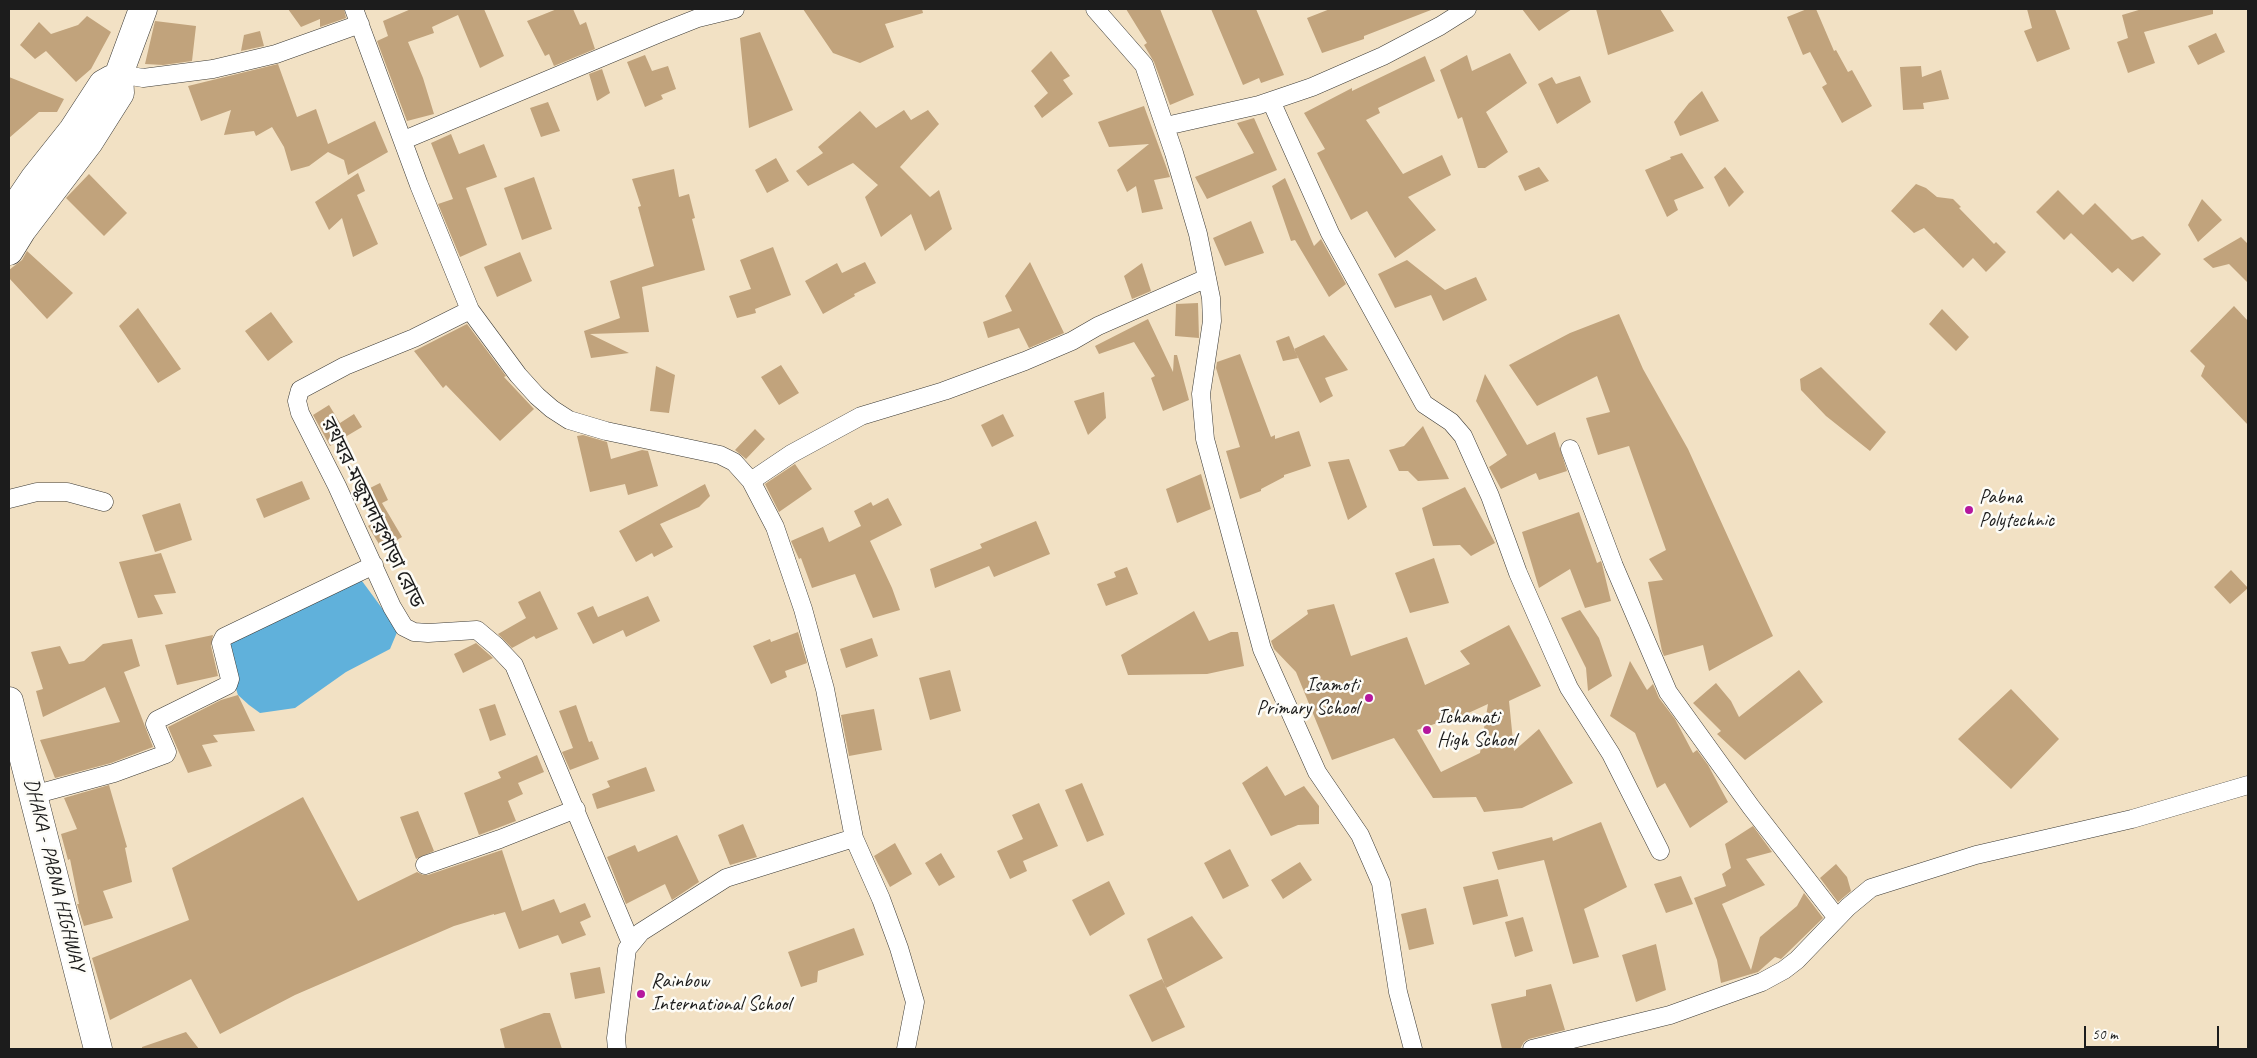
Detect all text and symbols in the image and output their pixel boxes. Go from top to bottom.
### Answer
street label: রথঘর-মজুমদারপাড়া রোড [316,414,428,612]
place label: Pabna Polytechnic [1979,486,2054,533]
marker: Pabna Polytechnic [1963,504,1975,516]
place label: Isamoti Primary School [1257,674,1359,721]
marker: Isamoti Primary School [1363,692,1375,704]
place label: Ichamati High School [1437,706,1516,753]
marker: Ichamati High School [1421,724,1433,736]
street label: DHAKA - PABNA HIGHWAY [18,776,90,974]
place label: Rainbow International School [651,970,791,1017]
marker: Rainbow International School [635,988,647,1000]
scale bar [2087,1016,2222,1048]
text: 50 m [2092,1025,2118,1044]

